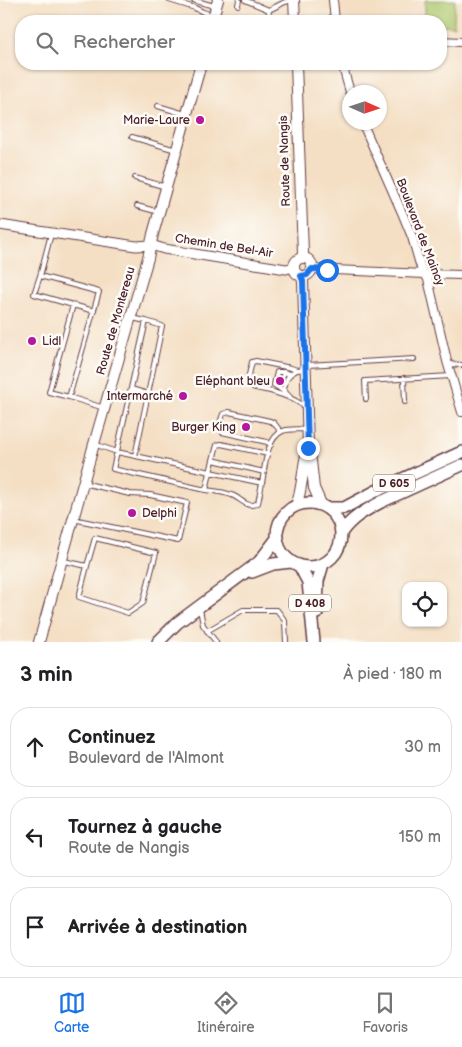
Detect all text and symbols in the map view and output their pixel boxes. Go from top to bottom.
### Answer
search box [15,15,447,70]
icon: search [33,29,61,57]
text: Rechercher [73,31,175,54]
north arrow [342,85,387,130]
place label: Marie-Laure [123,113,190,128]
marker: Marie-Laure [194,114,206,126]
street label: Route de Nangis [276,115,294,207]
street label: Boulevard de Maincy [393,176,448,288]
street label: Chemin de Bel-Air [174,231,275,261]
route start [316,259,339,282]
street label: Route de Montereau [93,265,139,377]
place label: Lidl [42,334,61,349]
marker: Lidl [26,335,38,347]
place label: Eléphant bleu [195,374,270,389]
marker: Eléphant bleu [274,375,286,387]
place label: Intermarché [107,389,173,404]
marker: Intermarché [177,390,189,402]
place label: Burger King [171,420,236,435]
marker: Burger King [240,421,252,433]
route end [297,437,320,460]
road number: D 605 [373,474,415,492]
place label: Delphi [142,506,177,521]
marker: Delphi [126,507,138,519]
map controls [402,582,447,627]
button: locate [402,582,447,627]
road number: D 408 [289,594,331,612]
text: 3 min [20,662,73,687]
text: À pied · 180 m [343,665,442,684]
text: Continuez [68,726,155,749]
icon: ahead [21,733,49,761]
text: 30 m [404,738,441,757]
text: Boulevard de l'Almont [68,749,224,768]
text: Tournez à gauche [68,816,222,839]
icon: left [21,823,49,851]
text: 150 m [399,828,441,847]
text: Route de Nangis [68,839,189,858]
icon: arrive [21,913,49,941]
text: Arrivée à destination [68,916,247,939]
tab: Carte [54,989,89,1036]
tab: Itinéraire [197,989,254,1036]
tab: Favoris [362,989,408,1036]

